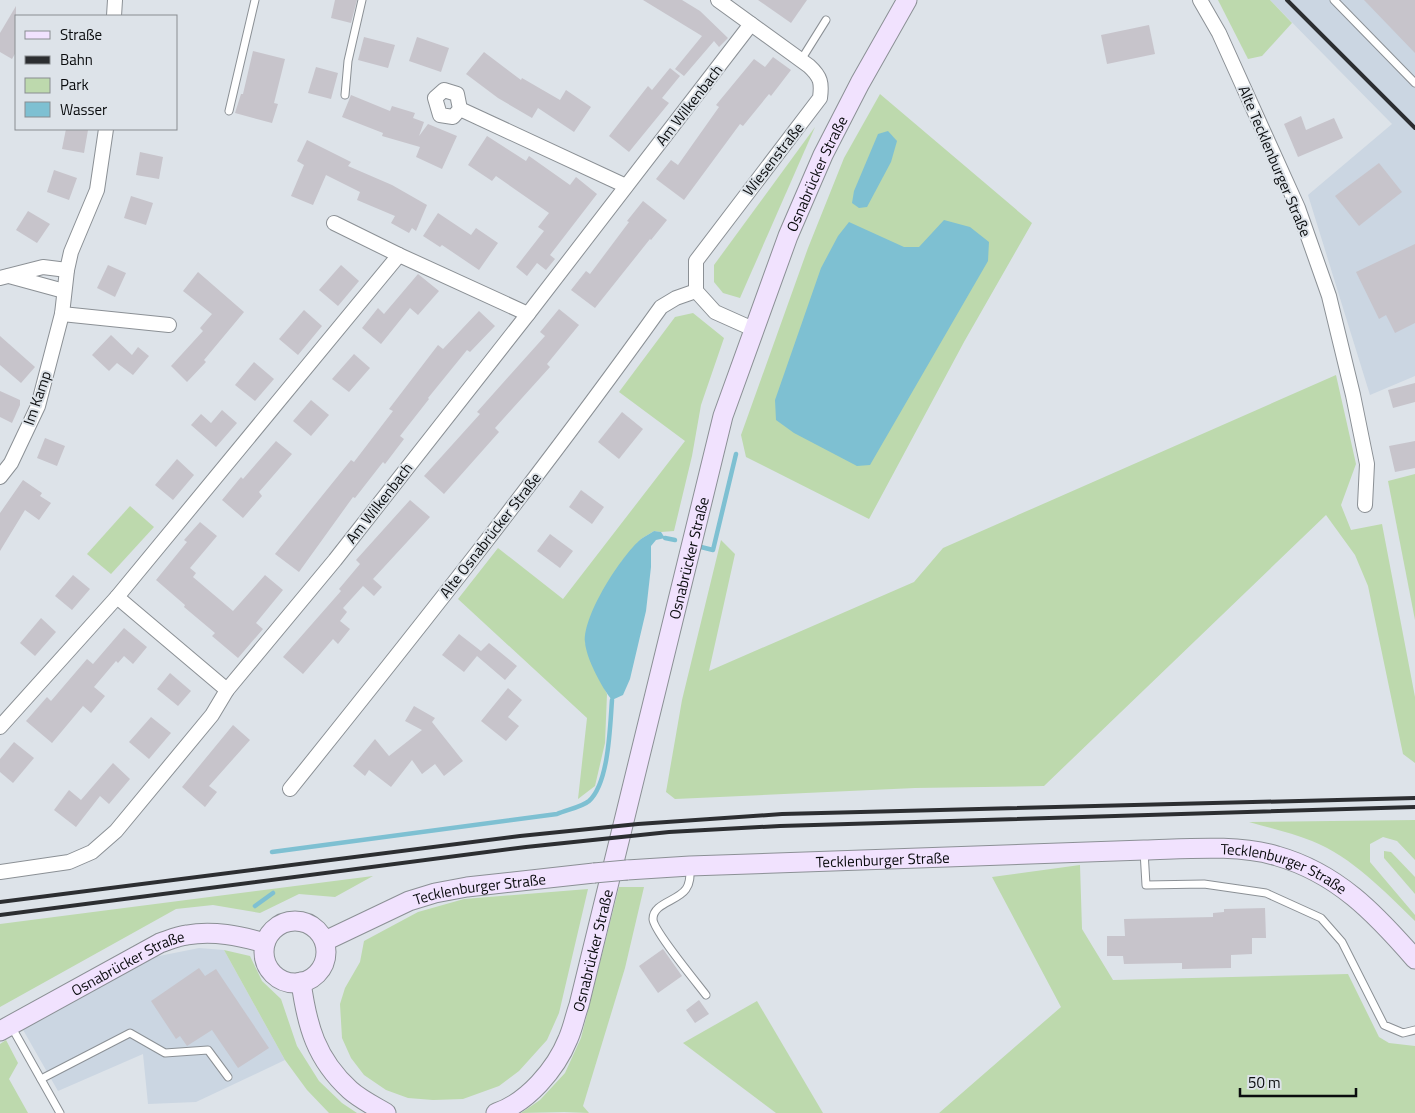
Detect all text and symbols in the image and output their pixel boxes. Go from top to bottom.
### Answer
legend [15,15,178,130]
text: Straße [60,23,102,46]
text: Bahn [60,48,93,71]
street label: Am Wilkenbach [650,60,728,150]
text: Park [60,73,89,96]
street label: Alte Tecklenburger Straße [1233,82,1317,240]
text: Wasser [60,98,107,121]
street label: Osnabrücker Straße [780,112,853,235]
street label: Wiesenstraße [737,117,809,201]
street label: Im Kamp [17,368,57,428]
street label: Am Wilkenbach [340,458,418,548]
street label: Alte Osnabrücker Straße [434,467,546,603]
street label: Osnabrücker Straße [662,494,714,622]
street label: Tecklenburger Straße [1220,837,1352,900]
street label: Tecklenburger Straße [815,845,950,873]
street label: Tecklenburger Straße [410,867,547,911]
street label: Osnabrücker Straße [566,887,618,1015]
street label: Osnabrücker Straße [67,924,187,1001]
scale bar [1240,1066,1356,1098]
text: 50 m [1248,1071,1281,1094]

